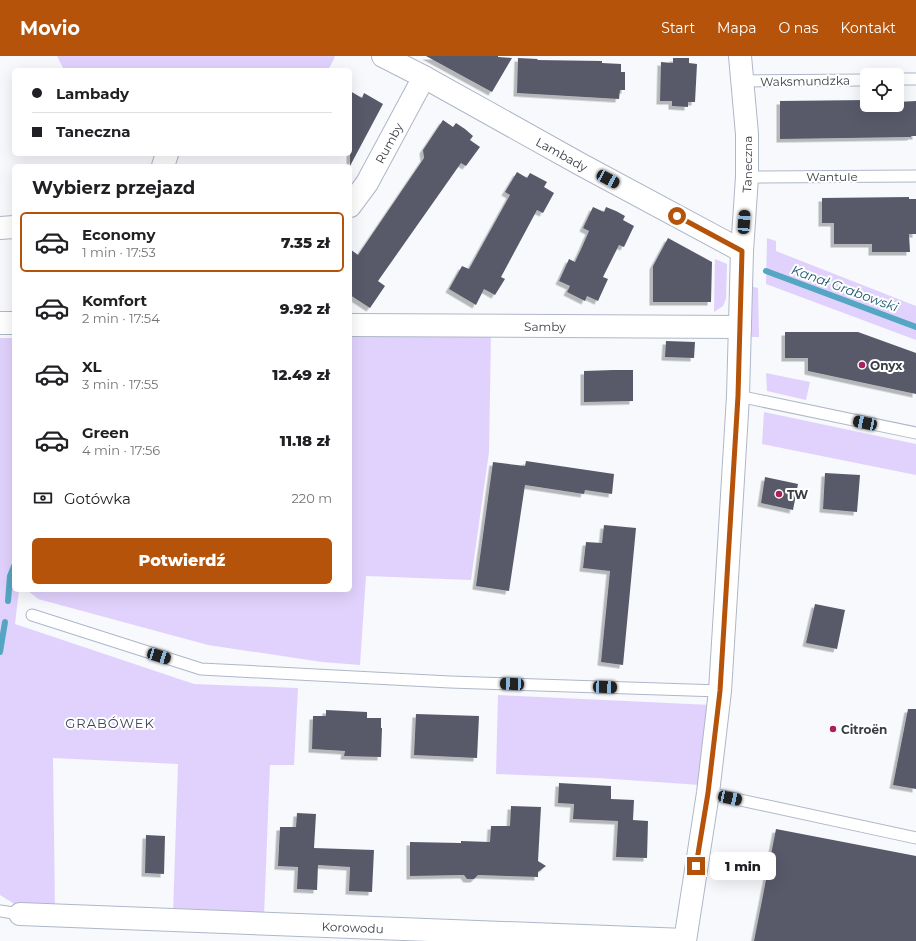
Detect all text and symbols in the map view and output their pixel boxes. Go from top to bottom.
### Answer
text: Movio [20,17,80,40]
text: Start [661,19,695,37]
text: Mapa [717,19,756,37]
text: O nas [778,19,818,37]
text: Kontakt [840,19,896,37]
map controls [860,68,904,112]
button: locate [860,68,904,112]
street label: Waksmundzka [760,73,850,89]
text: Lambady [56,84,129,103]
street label: Rumby [371,120,406,166]
text: Taneczna [56,122,131,141]
street label: Lambady [534,134,591,174]
street label: Taneczna [738,136,755,193]
car [595,168,621,190]
street label: Wantule [806,169,858,184]
text: Wybierz przejazd [32,177,195,199]
route start [668,207,686,225]
car [737,210,751,234]
icon: car [34,224,70,260]
text: Economy [82,225,155,244]
text: 7.35 zł [281,233,330,252]
text: 1 min · 17:53 [82,244,156,260]
water label: Kanał Grabowski [790,261,901,315]
icon: car [34,290,70,326]
text: Komfort [82,291,147,310]
text: 9.92 zł [280,299,330,318]
text: 2 min · 17:54 [82,310,160,326]
street label: Samby [524,318,566,334]
icon: car [34,356,70,392]
text: XL [82,357,101,376]
place label: Onyx [870,358,903,373]
marker: Onyx [857,360,867,370]
text: 12.49 zł [272,365,330,384]
text: 3 min · 17:55 [82,376,158,392]
car [852,415,878,431]
icon: car [34,422,70,458]
text: Green [82,423,129,442]
text: 11.18 zł [280,431,330,450]
text: 4 min · 17:56 [82,442,160,458]
icon: cash [32,487,54,509]
place label: TW [787,487,808,502]
text: Gotówka [64,489,131,508]
marker: TW [774,489,784,499]
text: 220 m [291,490,332,506]
button: Potwierdź [32,538,332,584]
car [146,647,172,665]
car [500,678,524,690]
car [593,681,617,693]
district label: GRABÓWEK [65,715,155,731]
place label: Citroën [841,722,887,737]
marker: Citroën [828,724,838,734]
car [717,790,743,806]
callout: 1 min [710,852,776,880]
route end [687,857,705,875]
text: 1 min [725,858,761,874]
street label: Korowodu [322,918,384,936]

